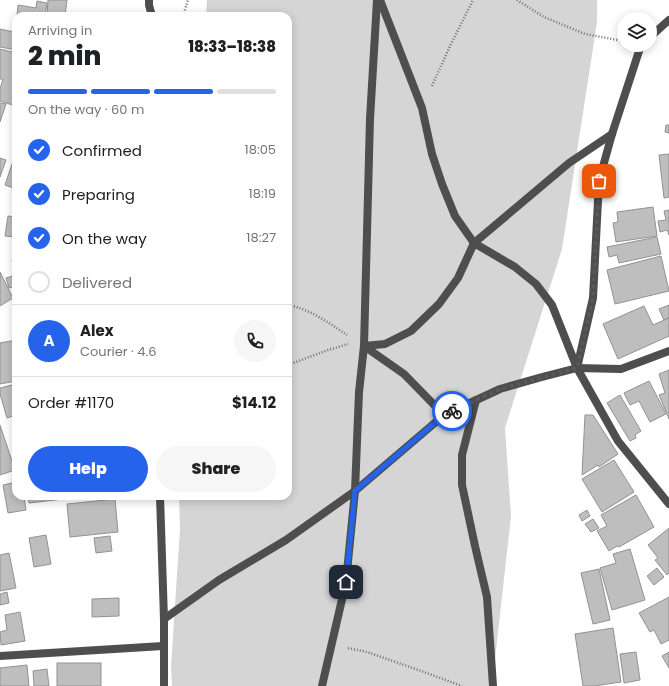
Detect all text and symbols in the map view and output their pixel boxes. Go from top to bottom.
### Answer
map controls [617,12,657,52]
button: layers [617,12,657,52]
text: Arriving in [28,21,92,40]
text: 18:33–18:38 [188,36,276,57]
text: 2 min [28,38,101,74]
text: On the way · 60 m [28,100,144,119]
icon: check [28,139,50,161]
text: Confirmed [62,140,142,161]
text: 18:05 [245,140,276,159]
pin [582,164,616,198]
icon: bag [588,170,610,192]
icon: check [28,183,50,205]
text: Preparing [62,184,135,205]
text: 18:19 [249,184,276,203]
icon: check [28,227,50,249]
text: On the way [62,228,147,249]
text: 18:27 [246,228,276,247]
text: Delivered [62,272,132,293]
text: Alex [80,320,114,341]
button: phone [234,320,276,362]
text: A [43,330,55,351]
text: Courier · 4.6 [80,342,157,361]
courier [432,391,472,431]
text: Order #1170 [28,392,114,413]
text: $14.12 [232,392,276,413]
icon: bike [441,400,463,422]
button: Help [28,446,148,492]
button: Share [156,446,276,492]
pin [329,565,363,599]
icon: home [335,571,357,593]

